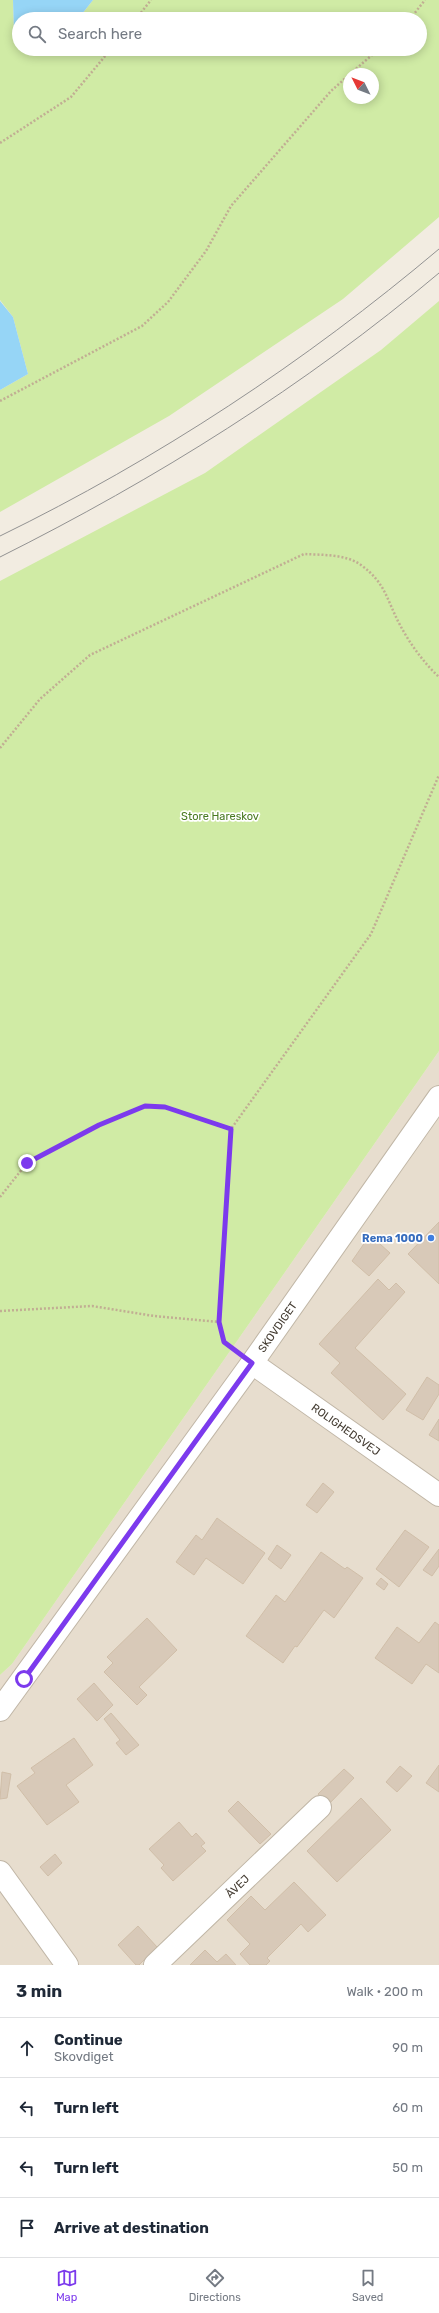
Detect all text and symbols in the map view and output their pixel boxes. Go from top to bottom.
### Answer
search box [12,12,427,56]
icon: search [26,23,48,45]
text: Search here [58,25,142,43]
north arrow [343,68,379,104]
park label: Store Hareskov [181,810,259,823]
route end [18,1154,36,1172]
place label: Rema 1000 [362,1232,423,1245]
marker: Rema 1000 [426,1233,436,1243]
street label: SKOVDIGET [256,1299,300,1355]
street label: ROLIGHEDSVEJ [309,1401,382,1458]
route start [15,1670,33,1688]
street label: ÅVEJ [223,1872,252,1901]
text: 3 min [16,1981,62,2001]
text: Walk · 200 m [346,1984,423,1999]
text: Continue [54,2031,123,2049]
icon: ahead [16,2037,38,2059]
text: 90 m [392,2040,423,2055]
text: Skovdiget [54,2049,114,2064]
icon: left [16,2097,38,2119]
text: Turn left [54,2099,119,2117]
text: 60 m [392,2100,423,2115]
icon: left [16,2157,38,2179]
text: Turn left [54,2159,119,2177]
text: 50 m [392,2160,423,2175]
icon: arrive [16,2217,38,2239]
text: Arrive at destination [54,2219,209,2237]
tab: Map [56,2267,78,2304]
tab: Directions [189,2267,241,2304]
tab: Saved [352,2267,383,2304]

